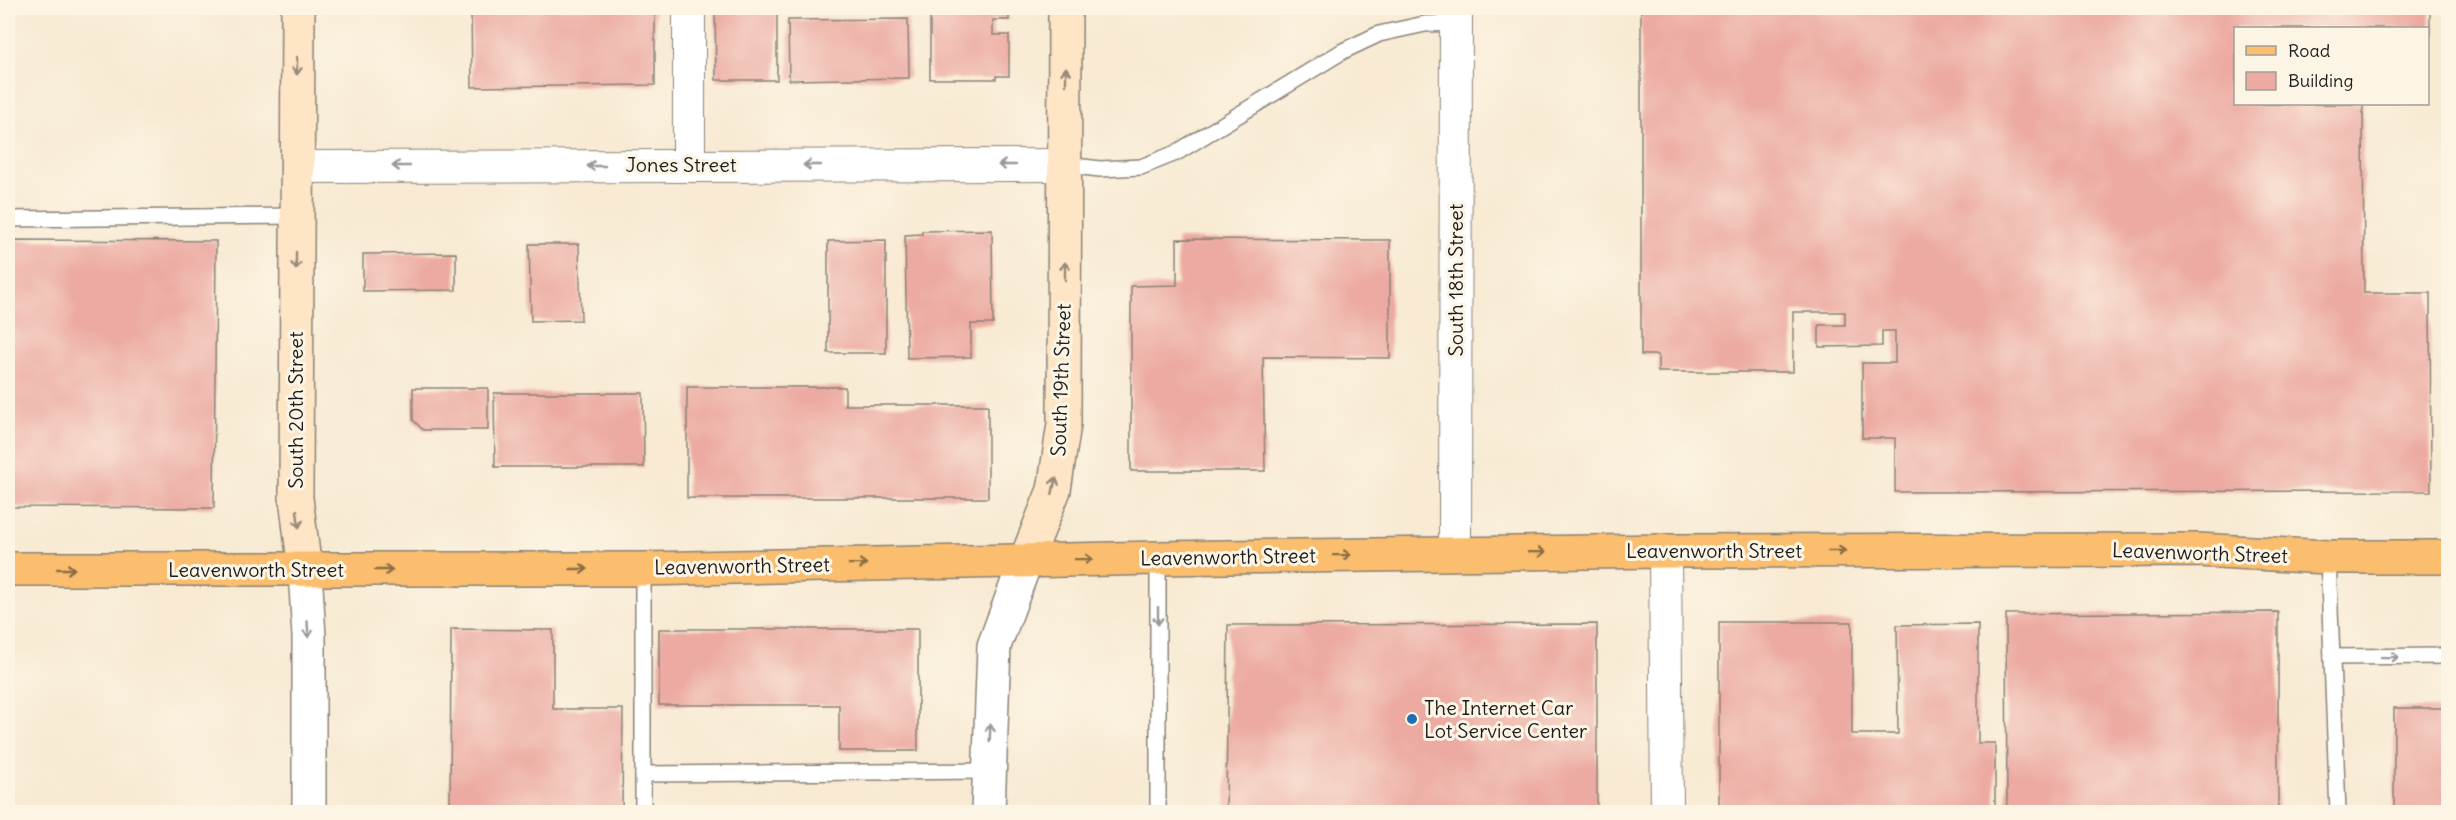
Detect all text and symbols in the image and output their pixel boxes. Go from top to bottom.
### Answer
legend [2234,27,2429,105]
text: Road [2288,39,2331,62]
one-way arrow [291,55,303,75]
one-way arrow [1060,66,1072,86]
text: Building [2288,69,2353,92]
street label: Jones Street [626,152,737,177]
one-way arrow [803,159,823,171]
one-way arrow [998,159,1018,171]
one-way arrow [392,160,412,172]
one-way arrow [587,160,607,172]
street label: South 18th Street [1443,203,1468,356]
one-way arrow [290,250,302,270]
one-way arrow [1059,261,1071,281]
street label: South 19th Street [1045,303,1076,457]
street label: South 20th Street [283,331,308,489]
one-way arrow [1049,477,1060,496]
one-way arrow [293,508,304,528]
street label: Leavenworth Street [2112,537,2289,568]
street label: Leavenworth Street [1626,538,1802,563]
street label: Leavenworth Street [1140,542,1316,571]
one-way arrow [1827,545,1847,557]
one-way arrow [1527,546,1547,558]
one-way arrow [1332,549,1352,561]
street label: Leavenworth Street [654,551,830,580]
one-way arrow [1074,553,1094,565]
street label: Leavenworth Street [168,557,344,582]
one-way arrow [848,558,868,569]
one-way arrow [55,563,75,575]
one-way arrow [569,563,589,575]
one-way arrow [374,564,394,576]
one-way arrow [1152,606,1164,626]
one-way arrow [303,618,314,638]
one-way arrow [2380,651,2400,662]
place label: The Internet Car Lot Service Center [1424,695,1587,743]
marker: The Internet Car Lot Service Center [1405,712,1419,726]
one-way arrow [985,724,996,744]

